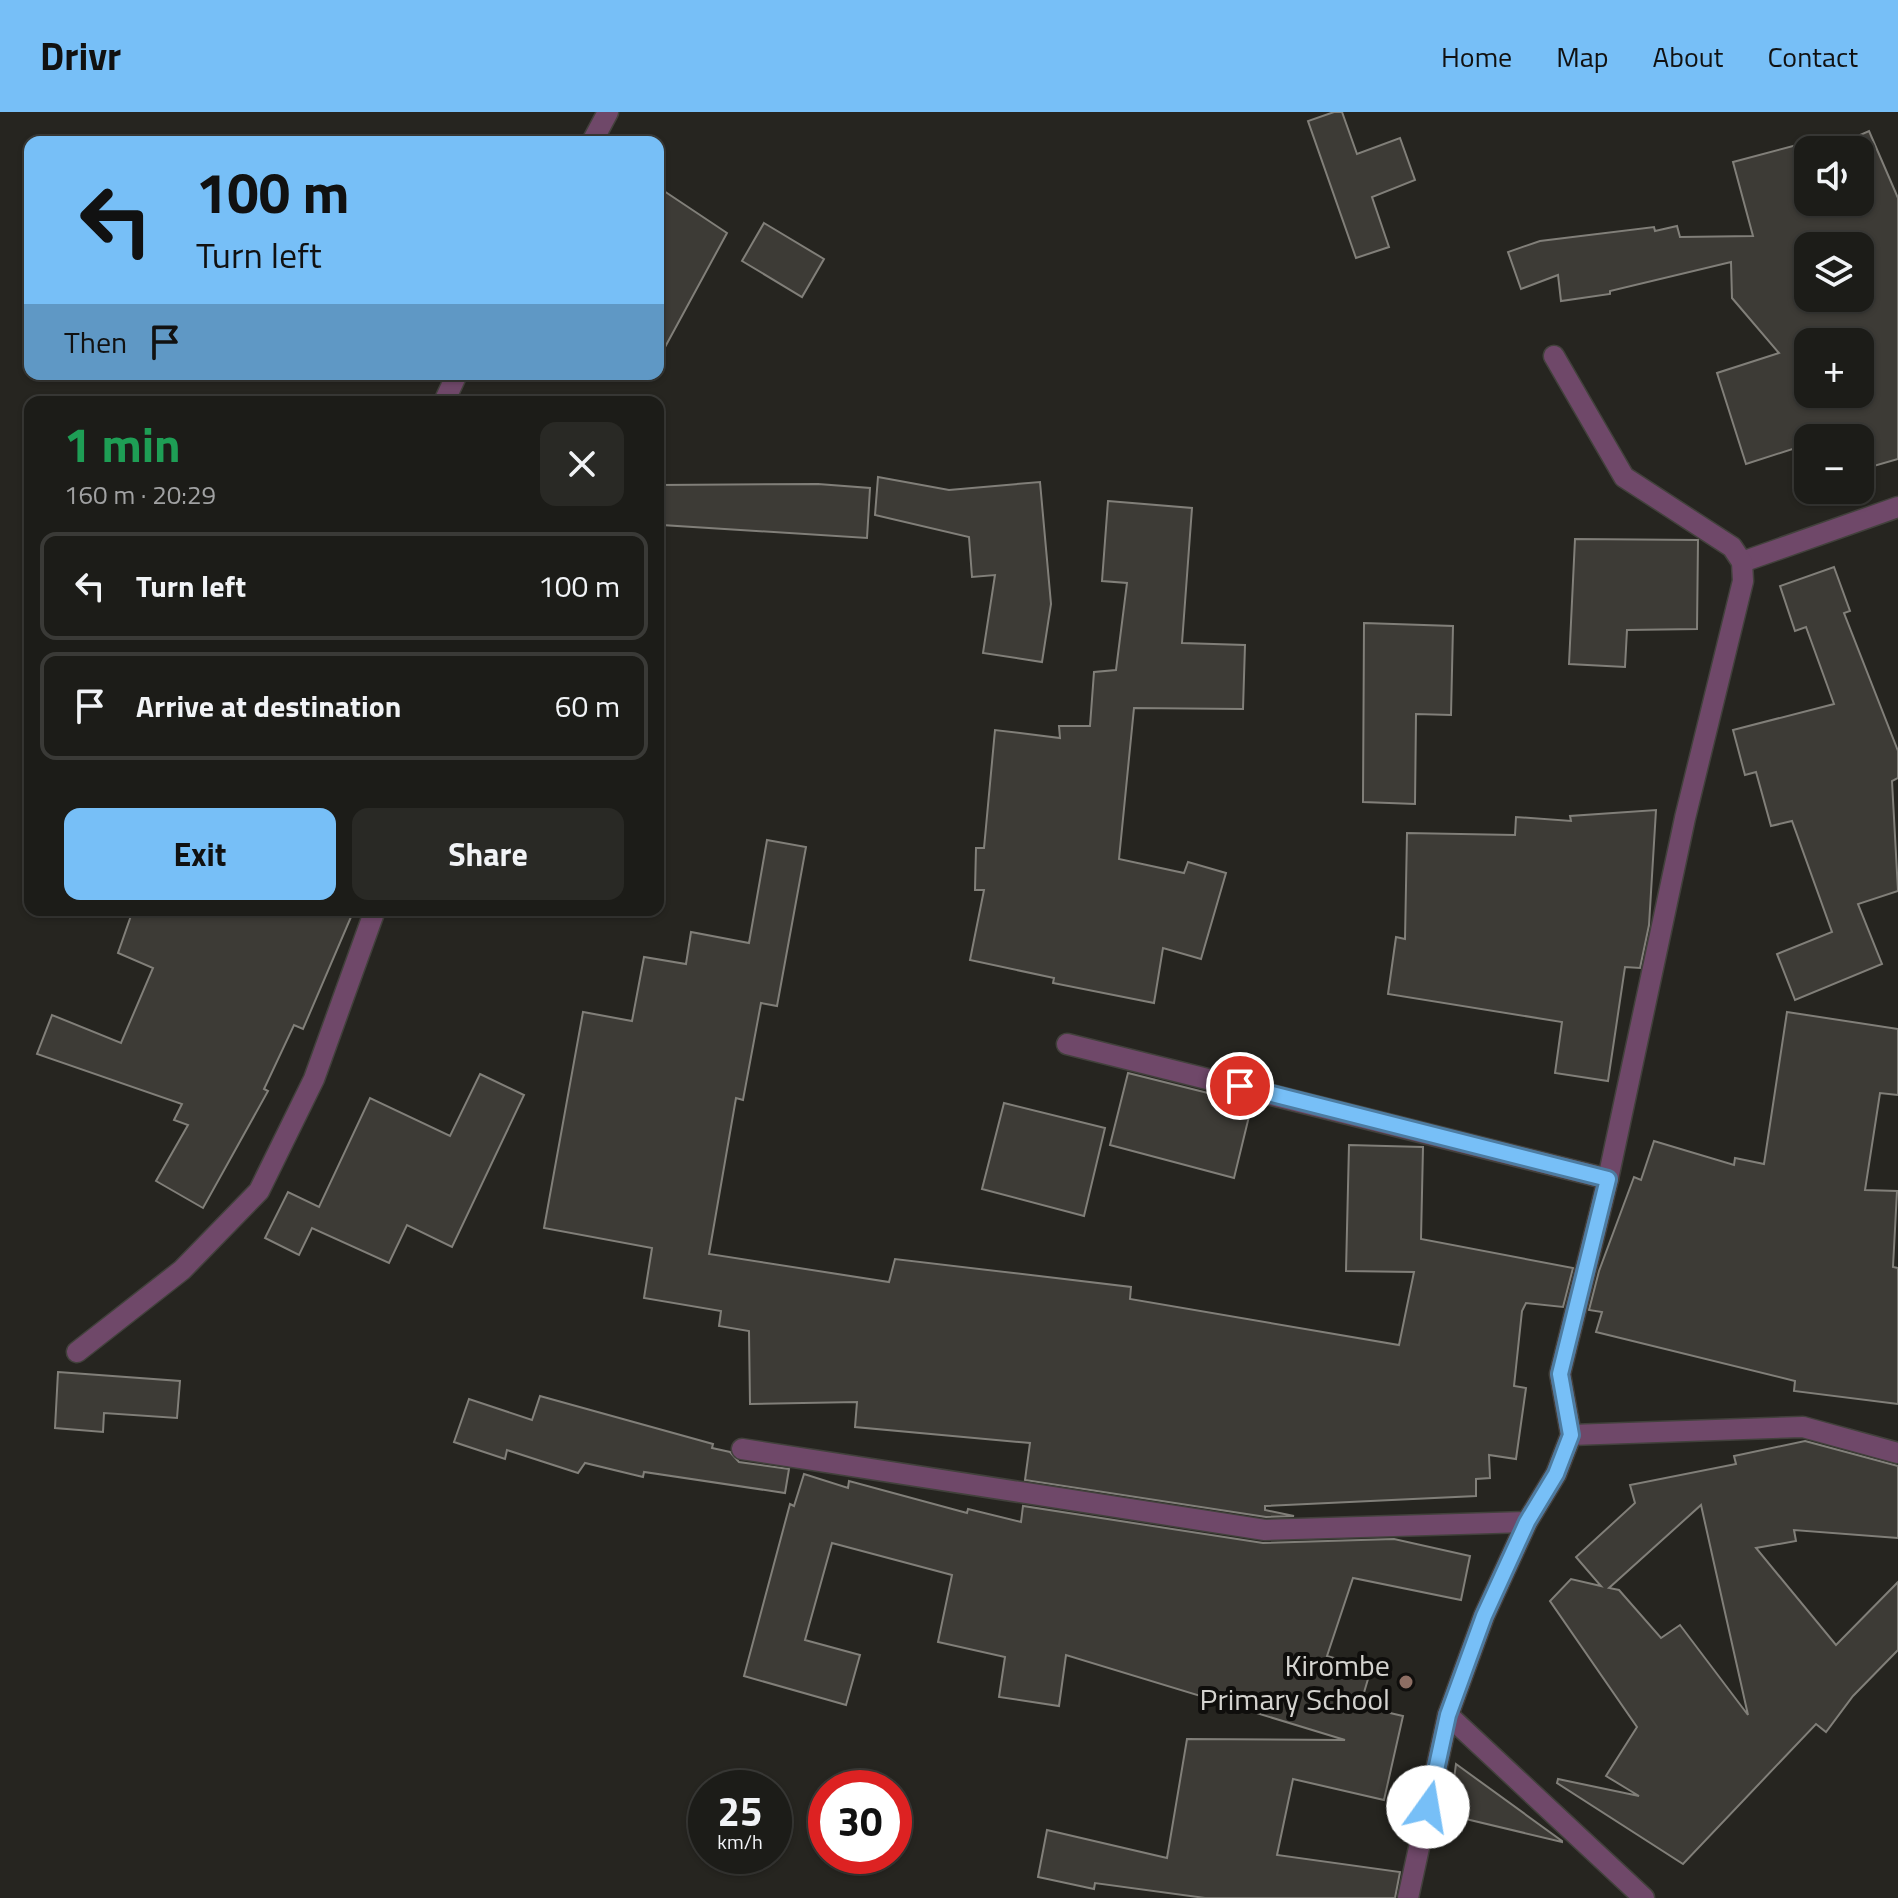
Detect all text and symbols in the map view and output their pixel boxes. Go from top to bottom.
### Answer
text: Drivr [40,27,121,85]
text: Home [1441,35,1512,78]
text: Map [1556,35,1609,78]
text: About [1653,35,1723,78]
text: Contact [1767,35,1858,78]
map controls [1794,136,1874,504]
button: sound [1794,136,1874,216]
text: 100 m [196,150,349,235]
icon: left [64,168,168,272]
text: Turn left [196,227,322,282]
button: layers [1794,232,1874,312]
text: Then [64,319,127,365]
icon: arrive [143,320,187,364]
button: + [1794,328,1874,408]
text: 1 min [64,408,181,481]
button: close [540,422,624,506]
button: − [1794,424,1874,504]
text: 160 m · 20:29 [64,475,216,514]
text: Turn left [136,563,246,609]
text: 100 m [538,563,620,609]
icon: left [68,564,112,608]
text: Arrive at destination [136,683,401,729]
text: 60 m [555,683,620,729]
icon: arrive [68,684,112,728]
button: Exit [64,808,336,900]
button: Share [352,808,624,900]
pin [1206,1052,1274,1120]
icon: arrive [1218,1064,1262,1108]
place label: Kirombe Primary School [1200,1642,1390,1722]
marker: Kirombe Primary School [1397,1673,1415,1691]
position arrow [1386,1765,1470,1849]
speed limit sign: 30 [808,1770,912,1874]
text: 25 [718,1781,762,1842]
text: km/h [717,1826,763,1857]

